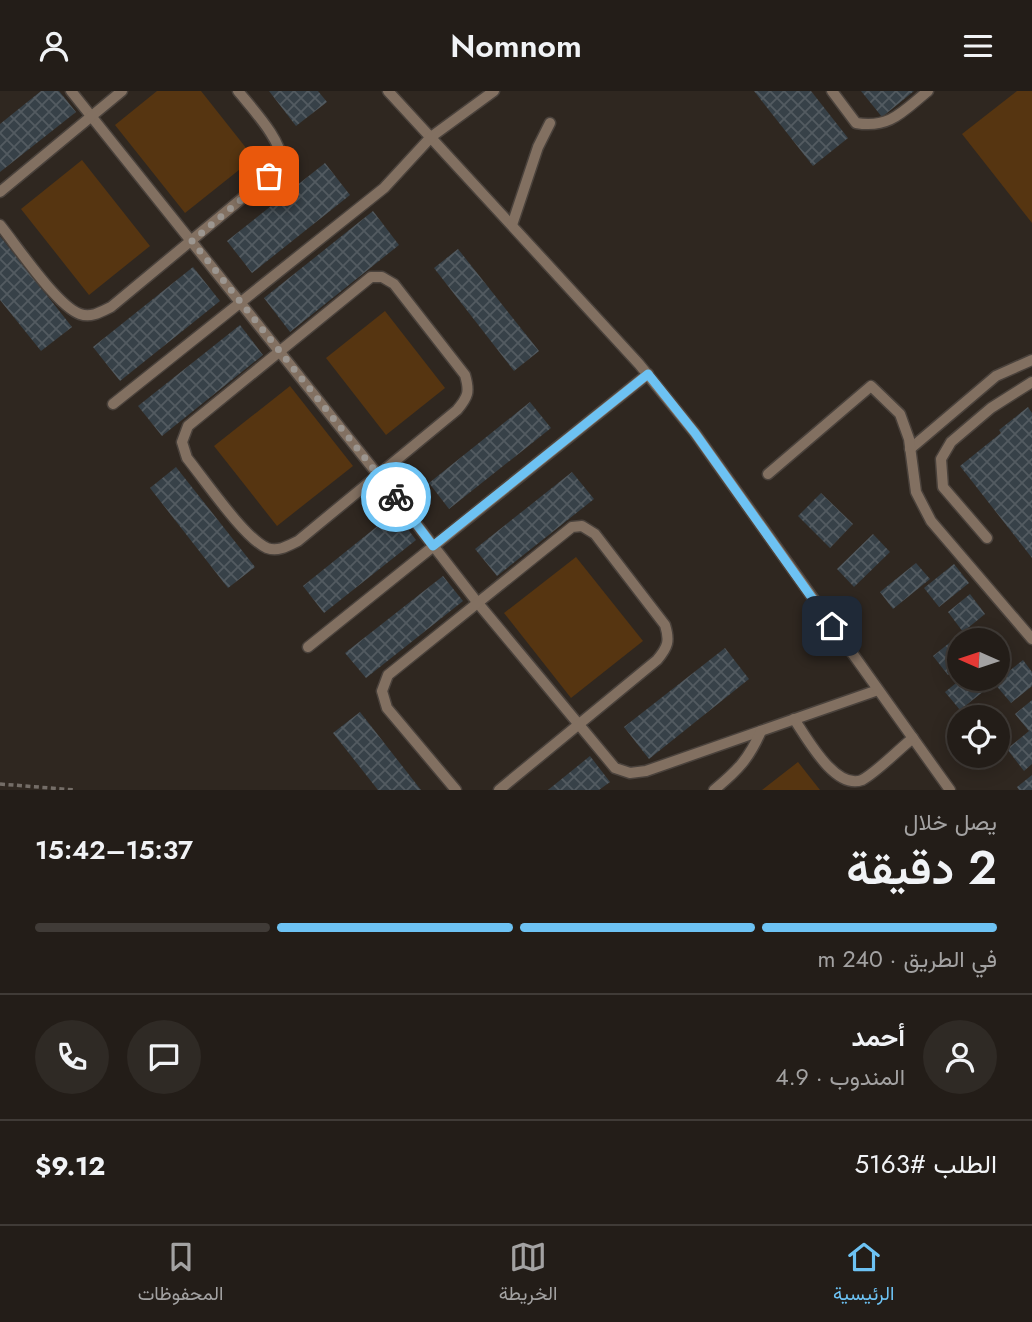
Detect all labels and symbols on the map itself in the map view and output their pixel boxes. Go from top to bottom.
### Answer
pin [239,146,299,206]
courier [361,462,431,532]
pin [802,596,862,656]
north arrow [947,628,1010,691]

